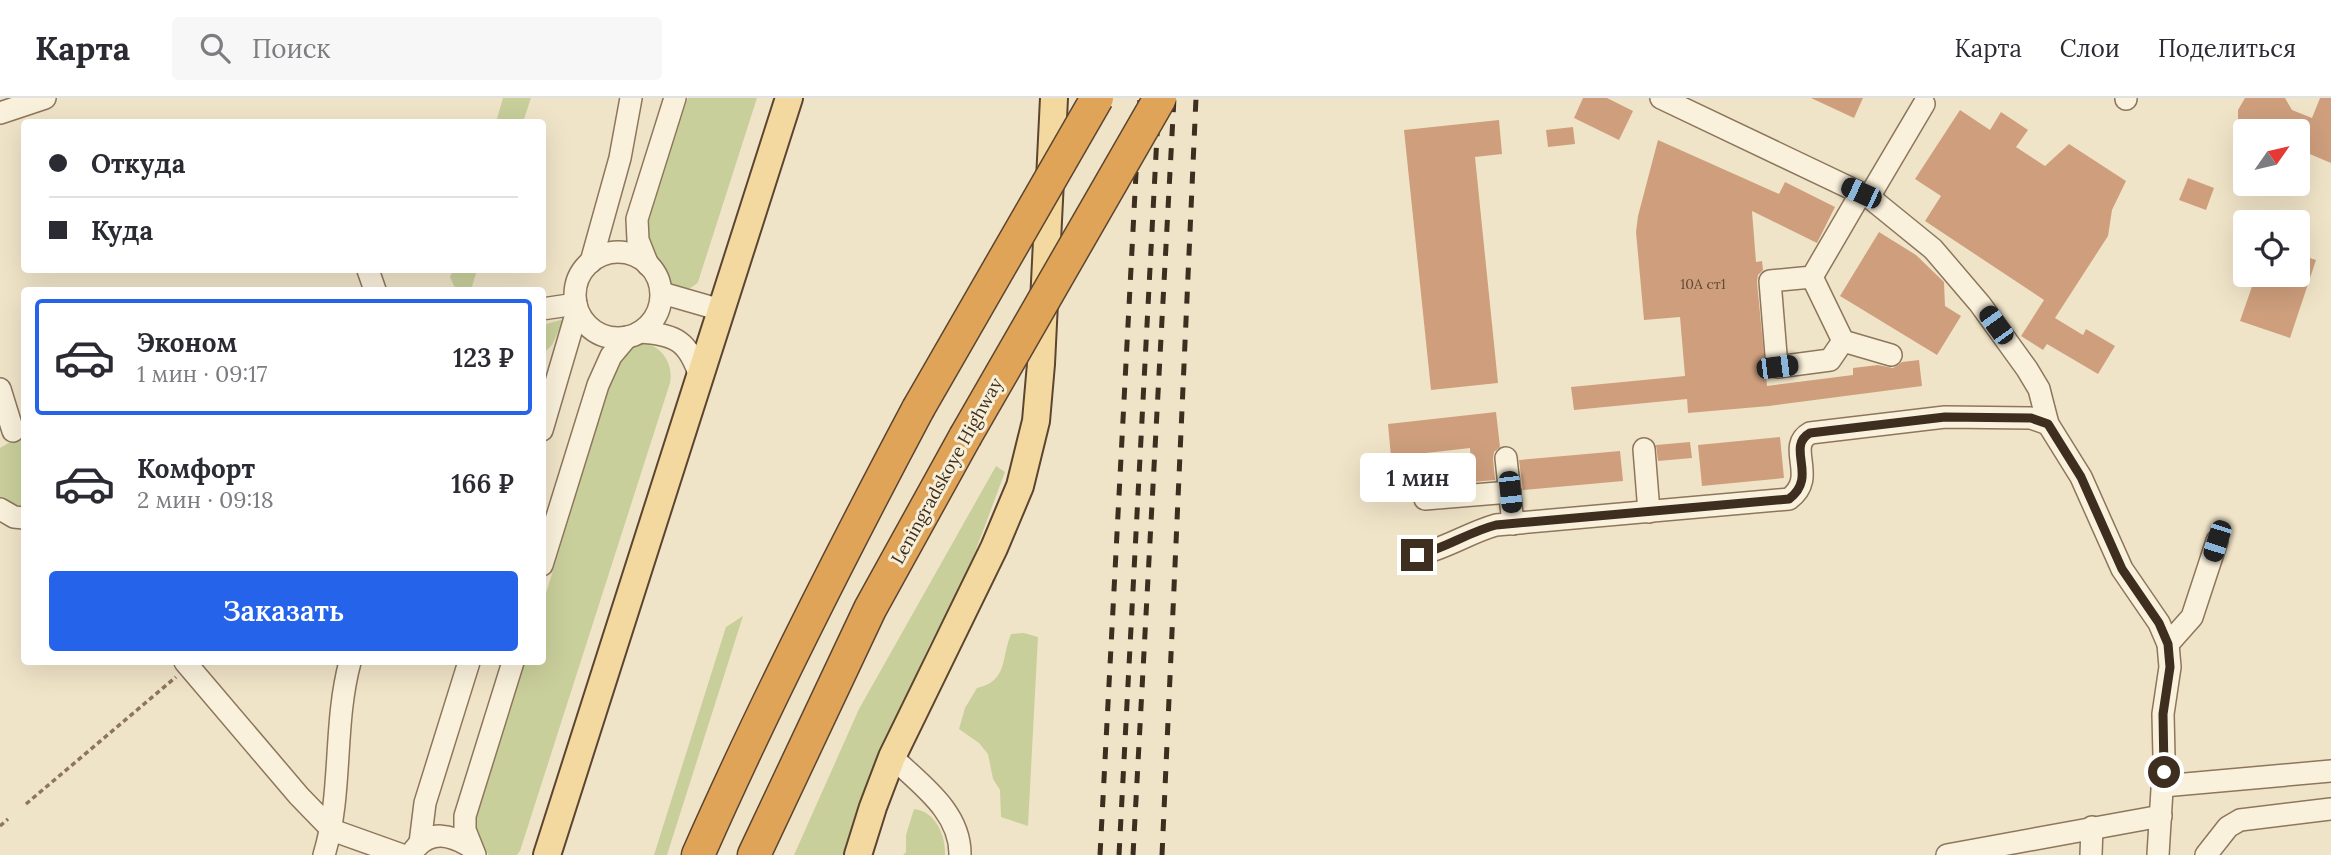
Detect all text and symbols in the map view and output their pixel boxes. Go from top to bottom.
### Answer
search box [172,17,662,80]
text: Карта [35,27,130,69]
icon: search [196,29,234,67]
text: Поиск [252,32,331,65]
text: Карта [1954,33,2022,64]
text: Слои [2060,33,2120,64]
text: Поделиться [2158,33,2296,64]
north arrow [2233,119,2310,196]
map controls [2233,119,2310,287]
text: Откуда [91,147,185,180]
car [1838,175,1885,211]
button: locate [2233,210,2310,287]
text: Куда [91,214,153,247]
house number: 10A ст1 [1680,275,1726,293]
car [1976,302,2017,348]
icon: car [53,326,116,389]
text: Эконом [137,326,237,359]
text: 123 ₽ [453,341,514,374]
car [1755,354,1800,380]
text: 1 мин · 09:17 [137,359,267,388]
street label: Leningradskoye Highway [886,373,1008,568]
icon: car [53,452,116,515]
text: Комфорт [137,452,255,485]
callout: 1 мин [1359,454,1475,503]
text: 1 мин [1387,463,1449,492]
text: 166 ₽ [451,467,514,500]
car [1498,470,1523,514]
text: 2 мин · 09:18 [137,485,274,514]
car [2201,518,2234,564]
route end [1401,539,1433,571]
button: Заказать [49,571,518,651]
route start [2148,756,2180,788]

